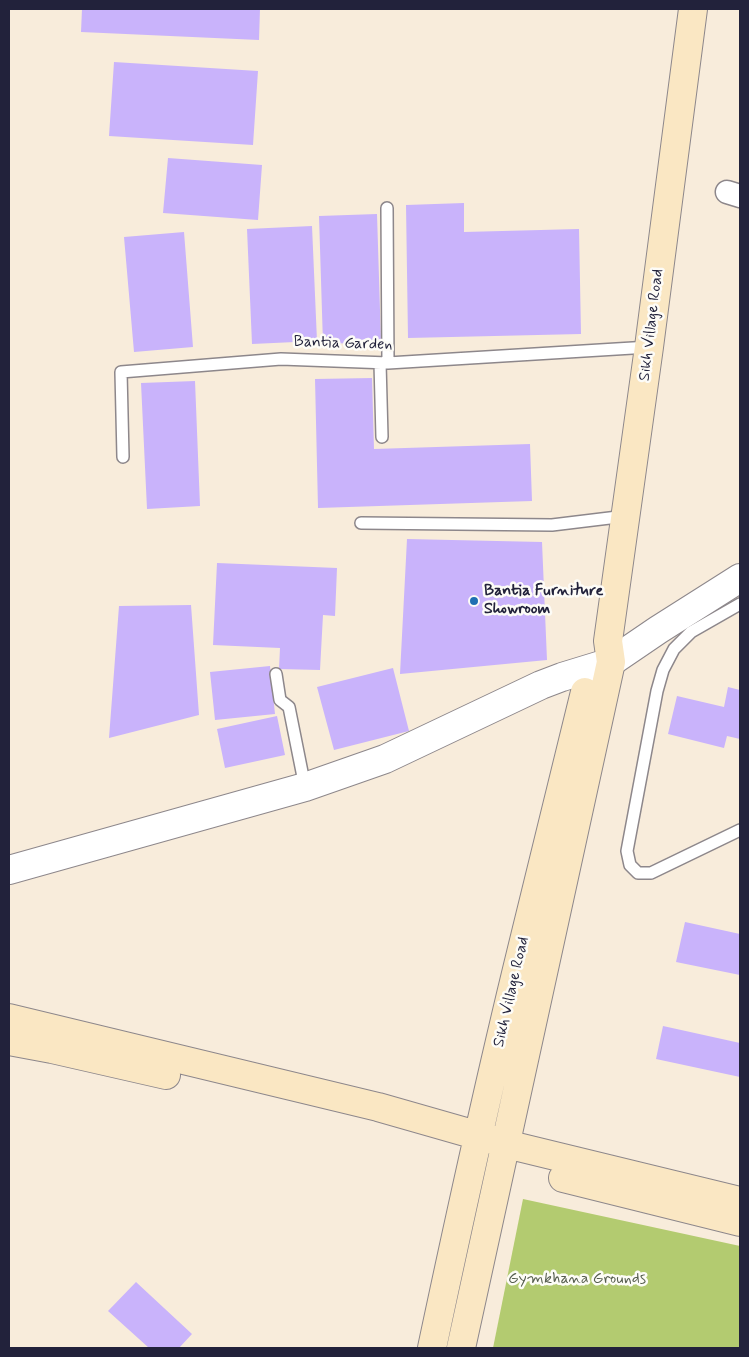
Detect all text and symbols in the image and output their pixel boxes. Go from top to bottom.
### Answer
street label: Sikh Village Road [636,268,668,382]
street label: Bantia Garden [293,333,393,355]
place label: Bantia Furniture Showroom [484,582,603,620]
marker: Bantia Furniture Showroom [468,595,480,607]
street label: Sikh Village Road [490,935,534,1049]
park label: Gymkhana Grounds [508,1270,646,1290]

